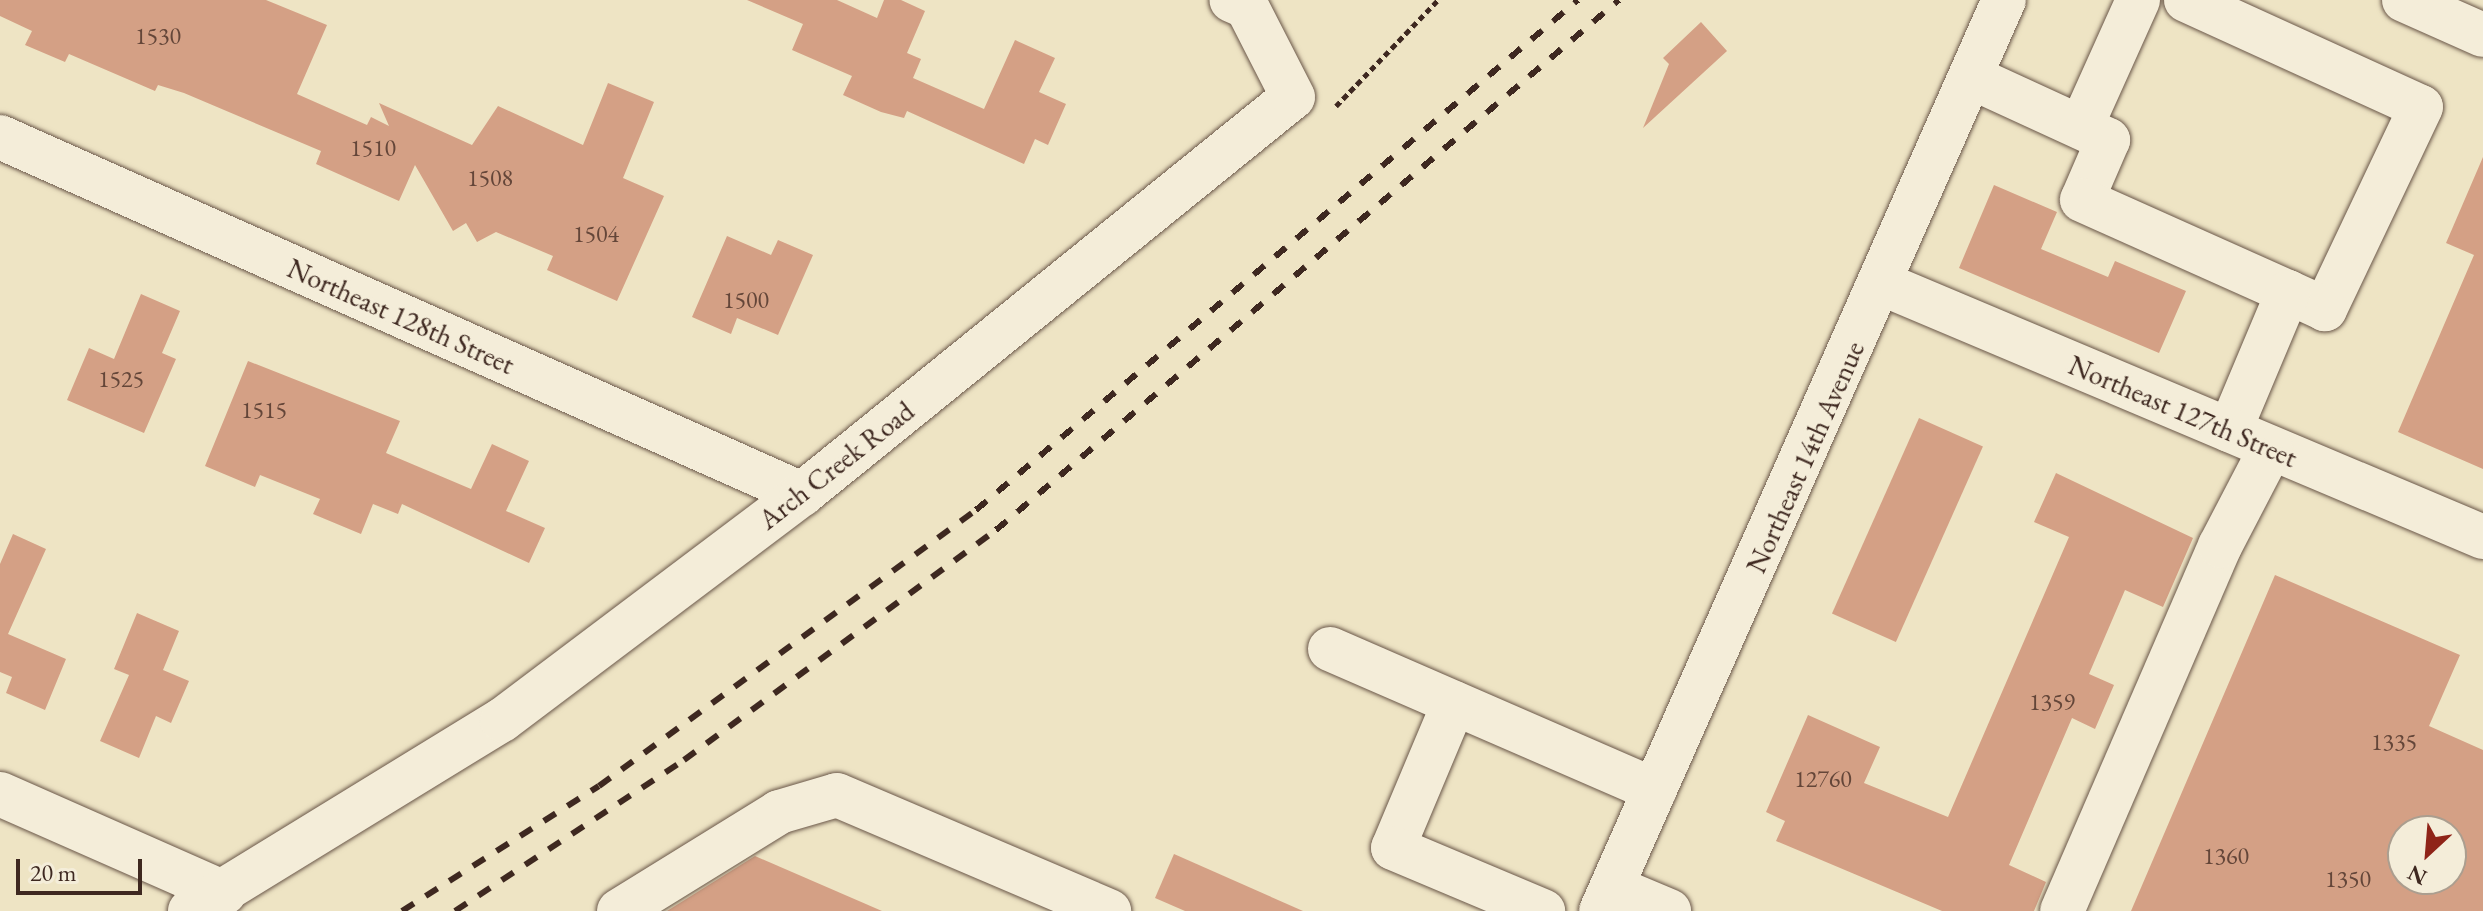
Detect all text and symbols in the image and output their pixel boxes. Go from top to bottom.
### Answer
house number: 1530 [135,22,181,50]
house number: 1510 [350,134,396,162]
house number: 1508 [467,164,513,192]
house number: 1504 [573,220,619,248]
street label: Northeast 128th Street [282,251,520,381]
house number: 1500 [723,286,769,314]
street label: Northeast 14th Avenue [1739,336,1871,578]
street label: Northeast 127th Street [2064,348,2302,474]
house number: 1525 [98,365,144,393]
street label: Arch Creek Road [751,394,921,536]
house number: 1515 [241,396,287,424]
house number: 1359 [2029,688,2075,716]
house number: 1335 [2371,728,2417,756]
house number: 12760 [1794,765,1852,793]
north arrow [2387,815,2467,895]
house number: 1360 [2203,842,2249,870]
scale bar [20,843,146,893]
text: 20 m [30,857,77,888]
text: N [2403,858,2431,892]
house number: 1350 [2325,865,2371,893]

